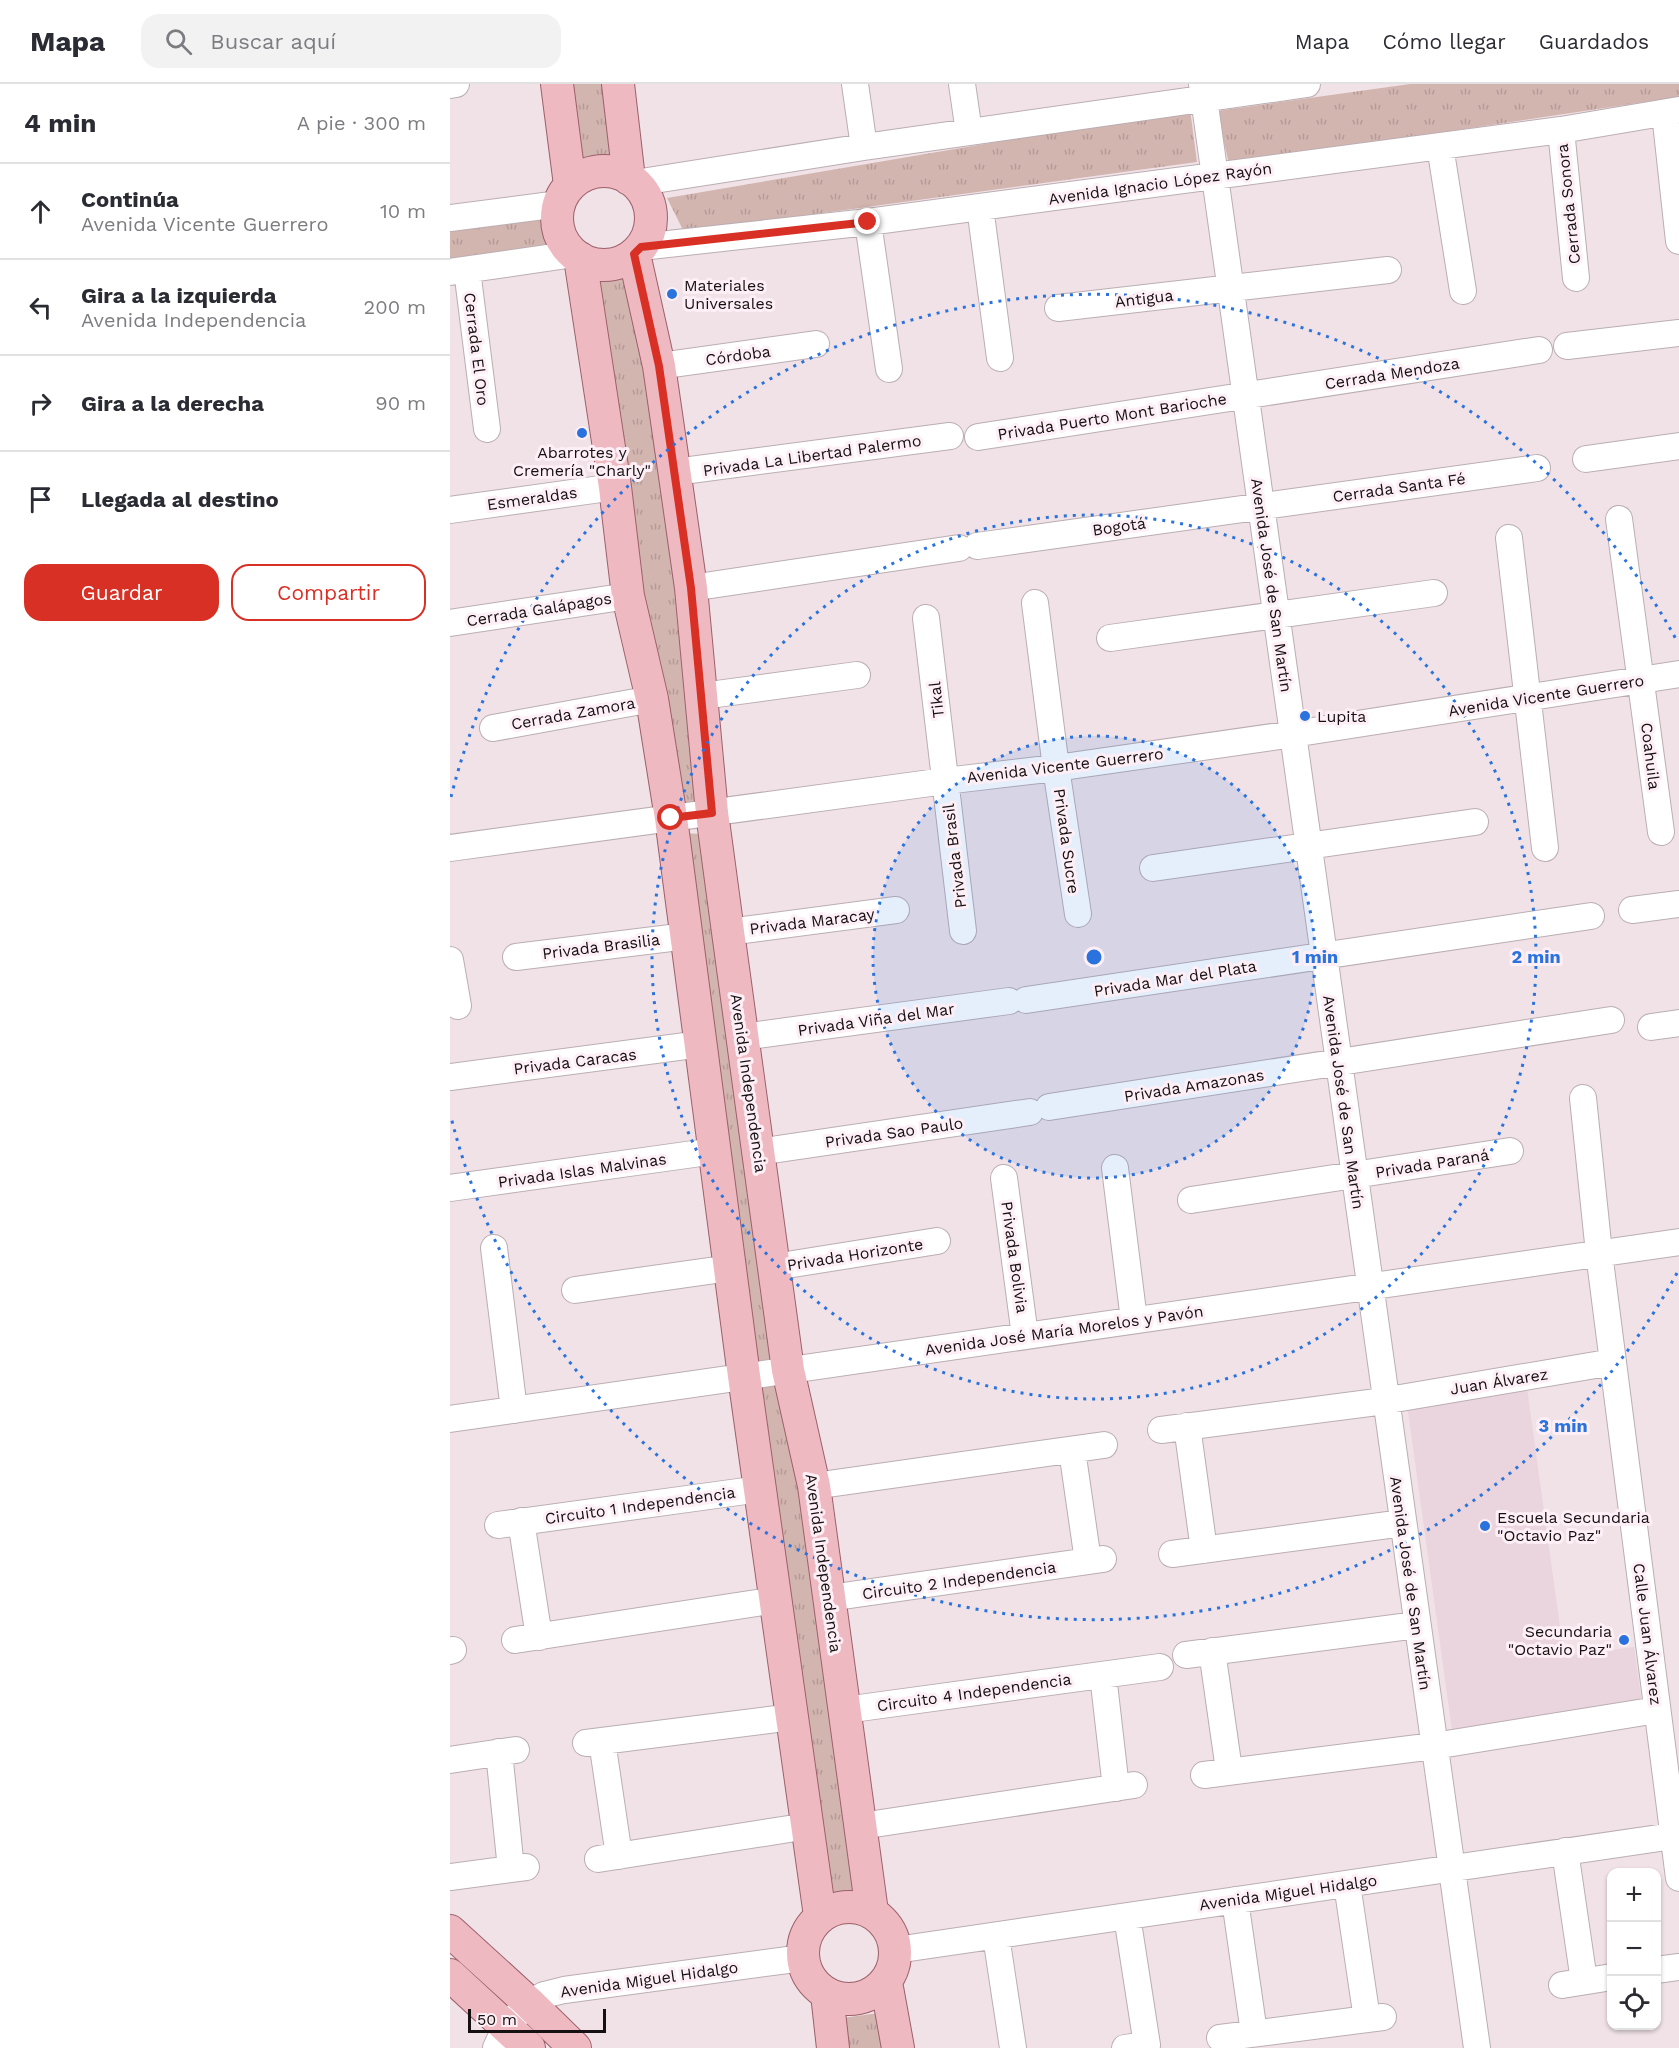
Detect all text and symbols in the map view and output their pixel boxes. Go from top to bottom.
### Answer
search box [141,14,561,68]
text: Mapa [30,25,105,58]
icon: search [162,25,195,58]
text: Buscar aquí [210,29,336,54]
text: Mapa [1295,29,1349,54]
text: Cómo llegar [1382,29,1506,54]
text: Guardados [1539,29,1649,54]
text: 4 min [24,108,96,138]
text: A pie · 300 m [297,111,426,135]
street label: Cerrada Sonora [1553,143,1584,265]
street label: Avenida Ignacio López Rayón [1047,158,1273,209]
text: Continúa [81,187,179,212]
icon: ahead [24,195,57,228]
text: 10 m [380,199,426,223]
route end [854,208,880,234]
text: Avenida Vicente Guerrero [81,212,328,236]
place label: Materiales Universales [684,276,773,313]
text: Gira a la izquierda [81,283,277,308]
street label: Antigua [1114,285,1174,312]
marker: Materiales Universales [665,287,679,301]
icon: left [24,291,57,324]
street label: Cerrada El Oro [460,291,493,407]
text: 200 m [364,295,426,319]
text: Avenida Independencia [81,308,306,332]
street label: Córdoba [704,342,772,369]
street label: Cerrada Mendoza [1323,353,1461,394]
icon: right [24,387,57,420]
street label: Privada Puerto Mont Barioche [996,389,1228,444]
text: Gira a la derecha [81,391,264,416]
text: 90 m [375,391,426,415]
marker: Abarrotes y Cremería "Charly" [575,426,589,440]
street label: Privada La Libertad Palermo [702,431,922,480]
place label: Abarrotes y Cremería "Charly" [513,443,651,480]
street label: Cerrada Santa Fé [1331,469,1467,506]
street label: Avenida José de San Martín [1247,477,1296,693]
icon: arrive [24,483,57,516]
street label: Esmeraldas [486,483,578,514]
text: Llegada al destino [81,487,279,512]
street label: Bogotá [1091,513,1147,540]
button: Guardar [24,564,219,621]
button: Compartir [231,564,426,621]
street label: Cerrada Galápagos [465,589,613,630]
street label: Avenida Vicente Guerrero [1447,671,1645,720]
street label: Tikal [925,681,948,719]
street label: Cerrada Zamora [510,693,637,734]
place label: Lupita [1317,707,1366,726]
marker: Lupita [1298,709,1312,723]
street label: Coahuila [1637,721,1664,791]
street label: Avenida Vicente Guerrero [966,744,1164,787]
street label: Privada Sucre [1050,787,1083,895]
street label: Privada Brasil [939,802,970,909]
route start [657,804,683,830]
street label: Privada Maracay [749,904,876,939]
street label: Privada Brasilia [541,930,661,963]
text: 1 min [1292,946,1338,967]
text: 2 min [1511,946,1561,967]
centre of rings [1084,947,1104,967]
street label: Privada Mar del Plata [1092,956,1258,1001]
street label: Avenida Independencia [727,992,770,1174]
street label: Avenida José de San Martín [1319,994,1368,1210]
street label: Privada Viña del Mar [796,999,956,1040]
street label: Privada Caracas [512,1045,638,1078]
street label: Privada Amazonas [1123,1065,1265,1106]
street label: Privada Sao Paulo [824,1113,964,1152]
street label: Privada Paraná [1374,1145,1490,1182]
street label: Privada Islas Malvinas [497,1149,668,1192]
street label: Privada Bolivia [997,1200,1032,1314]
street label: Privada Horizonte [786,1234,925,1275]
street label: Avenida José María Morelos y Pavón [924,1302,1205,1359]
street label: Juan Álvarez [1449,1364,1549,1399]
text: 3 min [1538,1415,1588,1436]
street label: Avenida Independencia [802,1472,845,1654]
street label: Avenida José de San Martín [1386,1475,1435,1691]
street label: Circuito 1 Independencia [544,1483,737,1528]
place label: Escuela Secundaria "Octavio Paz" [1497,1508,1650,1545]
marker: Escuela Secundaria "Octavio Paz" [1478,1519,1492,1533]
street label: Circuito 2 Independencia [861,1557,1057,1604]
street label: Calle Juan Álvarez [1629,1562,1666,1706]
place label: Secundaria "Octavio Paz" [1508,1622,1612,1659]
marker: Secundaria "Octavio Paz" [1617,1633,1631,1647]
street label: Circuito 4 Independencia [876,1669,1072,1716]
map controls [1607,1868,1661,2030]
button: + [1607,1868,1661,1922]
street label: Avenida Miguel Hidalgo [1198,1871,1378,1914]
button: − [1607,1922,1661,1976]
street label: Avenida Miguel Hidalgo [559,1958,739,2001]
button: locate [1607,1976,1661,2030]
scale bar [468,2006,606,2034]
text: 50 m [477,2010,517,2029]

